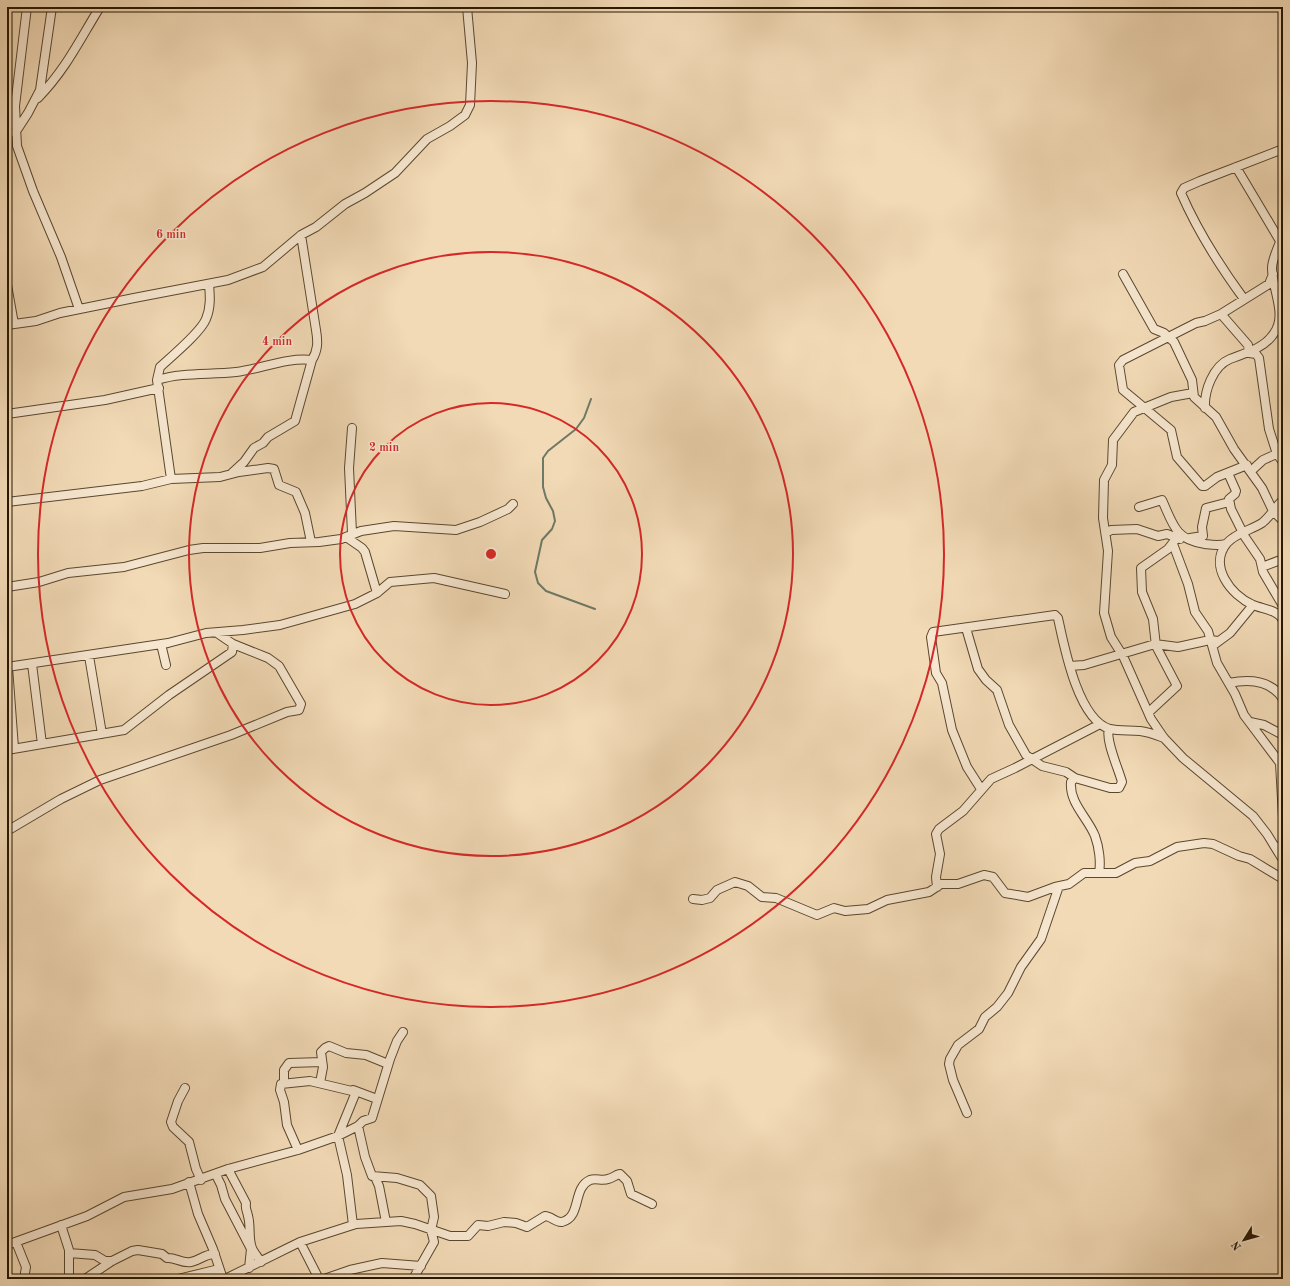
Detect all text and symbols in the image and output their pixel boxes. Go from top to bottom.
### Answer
text: 6 min [156,229,186,241]
text: 4 min [262,336,292,348]
text: 2 min [369,442,399,454]
centre of rings [484,547,498,561]
north arrow [1224,1220,1264,1260]
text: N [1230,1238,1244,1252]

